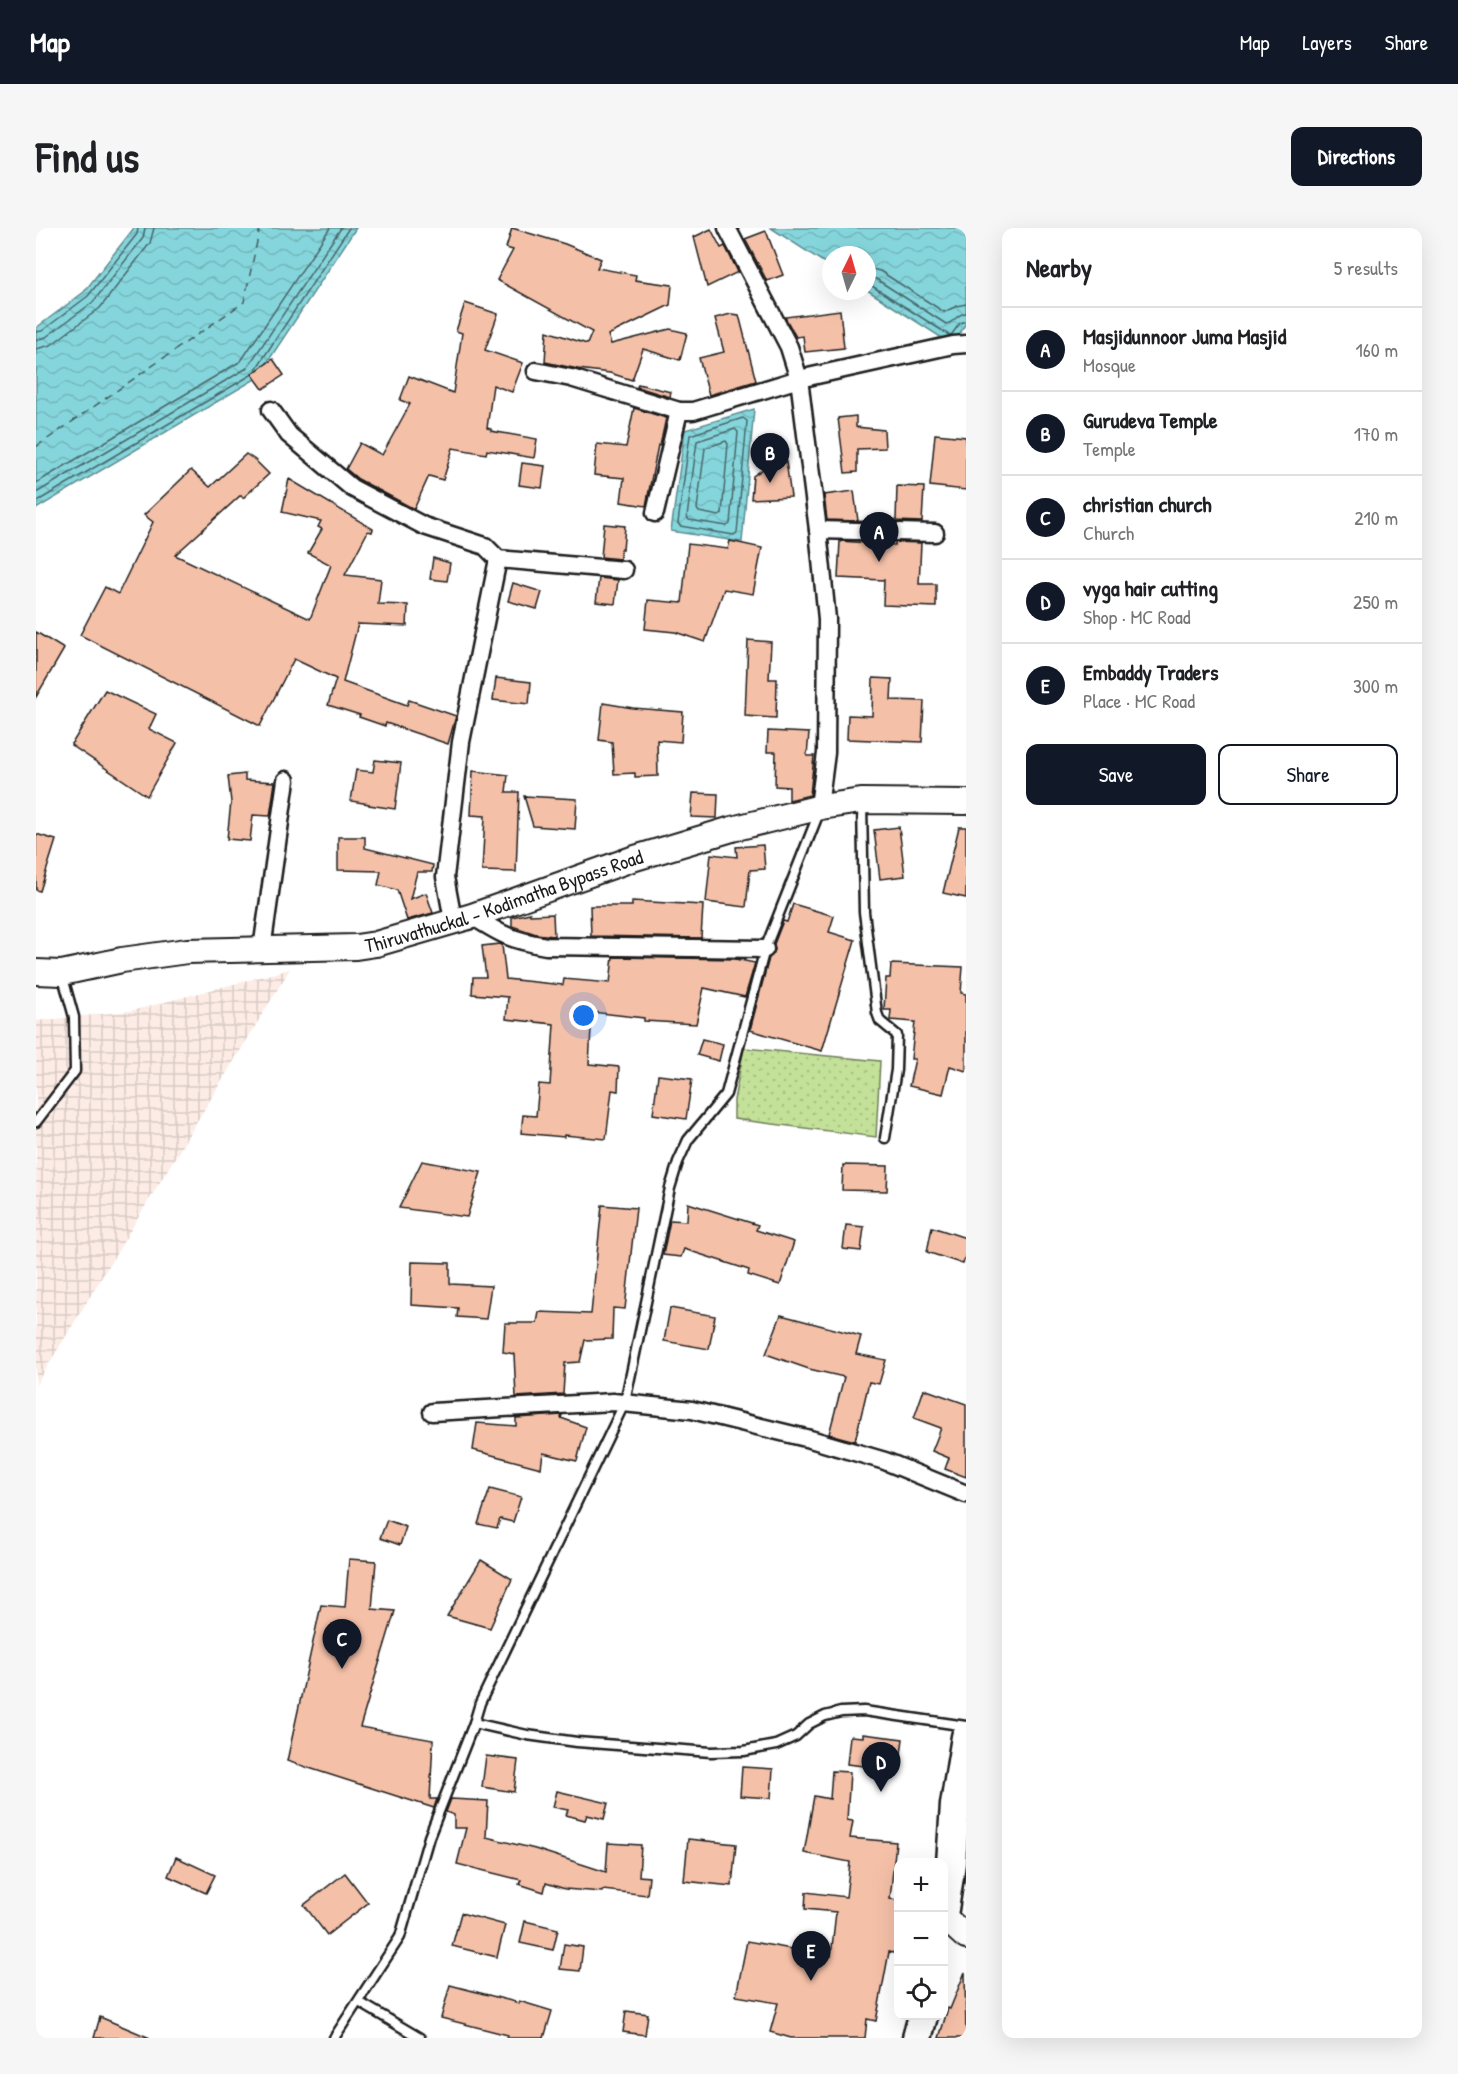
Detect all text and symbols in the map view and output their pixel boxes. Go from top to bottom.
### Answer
text: Map [30,23,70,61]
text: Map [1240,28,1269,57]
text: Layers [1302,28,1352,57]
text: Share [1385,28,1428,57]
button: Directions [1291,127,1422,186]
text: Find us [36,128,139,185]
north arrow [822,246,876,300]
text: Nearby [1026,250,1092,285]
text: 5 results [1334,254,1398,281]
text: Masjidunnoor Juma Masjid [1083,321,1286,351]
text: A [1041,336,1050,363]
text: 160 m [1356,336,1398,363]
text: Mosque [1083,351,1136,378]
text: Gurudeva Temple [1083,405,1218,435]
text: B [1040,420,1051,447]
text: 170 m [1354,420,1398,447]
pin: B [750,434,790,483]
text: Temple [1083,435,1136,462]
text: christian church [1083,489,1212,519]
text: C [1040,504,1051,531]
text: 210 m [1354,504,1398,531]
pin: A [860,512,898,562]
text: Church [1083,519,1134,546]
text: vyga hair cutting [1083,573,1218,603]
text: D [1041,588,1050,615]
text: 250 m [1353,588,1398,615]
text: Shop · MC Road [1083,603,1191,630]
text: Embaddy Traders [1083,657,1219,687]
text: E [1041,672,1050,699]
text: 300 m [1353,672,1398,699]
text: Place · MC Road [1083,687,1195,714]
button: Save [1026,744,1206,805]
button: Share [1218,744,1398,805]
street label: Thiruvathuckal - Kodimatha Bypass Road [363,842,646,958]
your location [569,1001,598,1030]
pin: C [322,1620,362,1669]
pin: D [862,1742,900,1792]
map controls [894,1858,948,2020]
button: + [894,1858,948,1912]
button: − [894,1912,948,1966]
pin: E [792,1932,830,1981]
button: locate [894,1966,948,2020]

